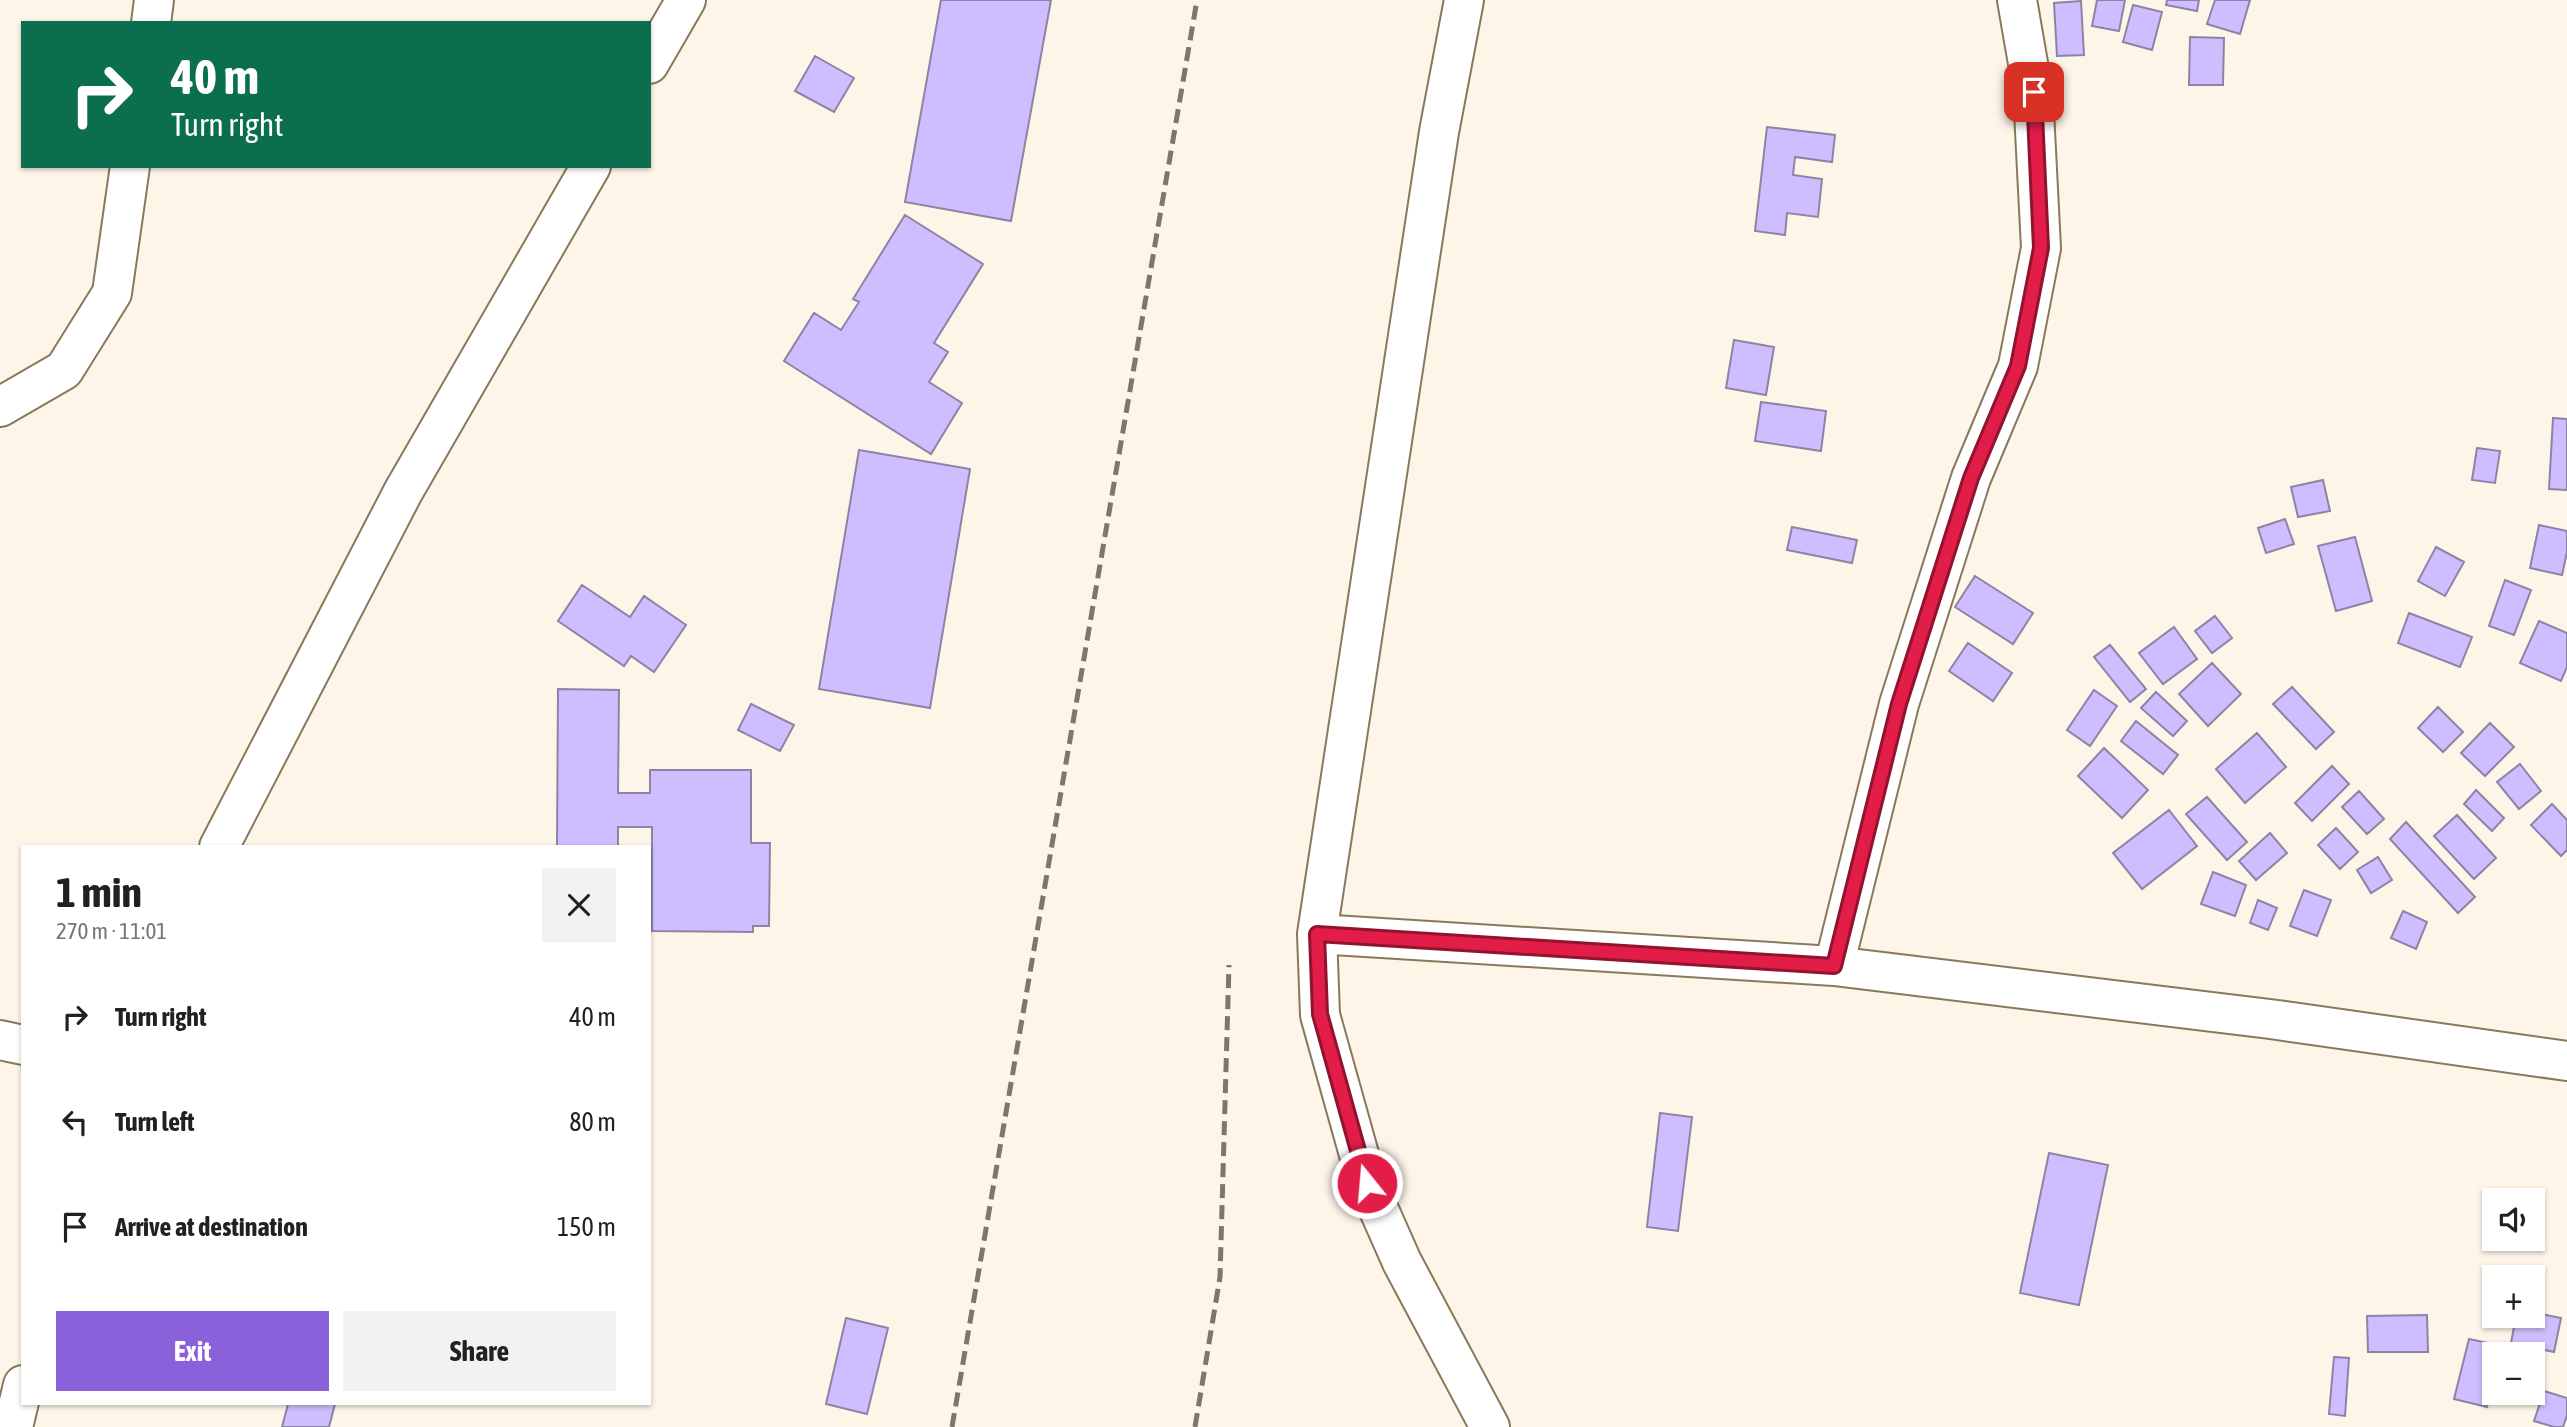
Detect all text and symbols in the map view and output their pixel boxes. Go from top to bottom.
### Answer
text: 40 m [171,48,259,104]
icon: right [56,49,147,140]
pin [2004,62,2064,122]
icon: arrive [2015,73,2053,111]
text: Turn right [171,106,284,143]
text: 1 min [56,868,142,916]
button: close [542,868,616,942]
text: 270 m · 11:01 [56,918,167,944]
icon: right [56,998,94,1036]
text: Turn right [115,1002,206,1032]
text: 40 m [569,1002,616,1032]
icon: left [56,1103,94,1141]
text: Turn left [115,1107,195,1137]
text: 80 m [569,1107,616,1137]
position arrow [1330,1146,1404,1220]
map controls [2482,1188,2545,1405]
button: sound [2482,1188,2545,1251]
icon: arrive [56,1208,94,1246]
text: Arrive at destination [115,1212,308,1242]
text: 150 m [557,1212,616,1242]
button: + [2482,1265,2545,1328]
button: Exit [56,1311,329,1391]
button: Share [343,1311,616,1391]
button: − [2482,1342,2545,1405]

